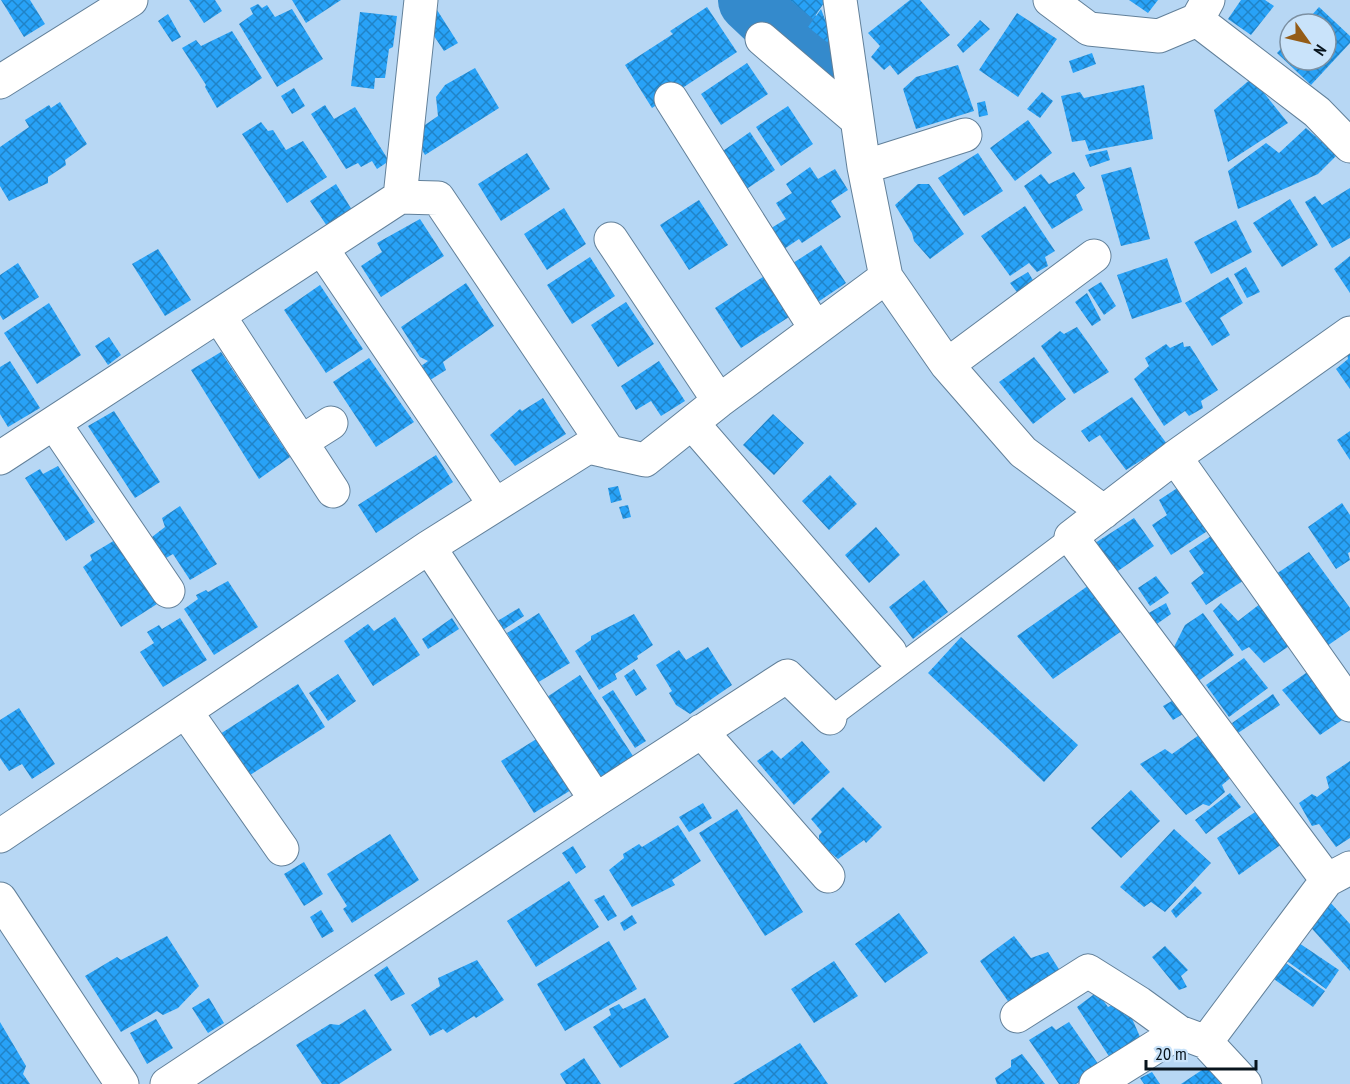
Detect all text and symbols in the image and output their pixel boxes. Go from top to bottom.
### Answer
north arrow [1278,12,1338,72]
text: N [1310,41,1331,60]
scale bar [1146,1033,1256,1071]
text: 20 m [1155,1042,1187,1065]

